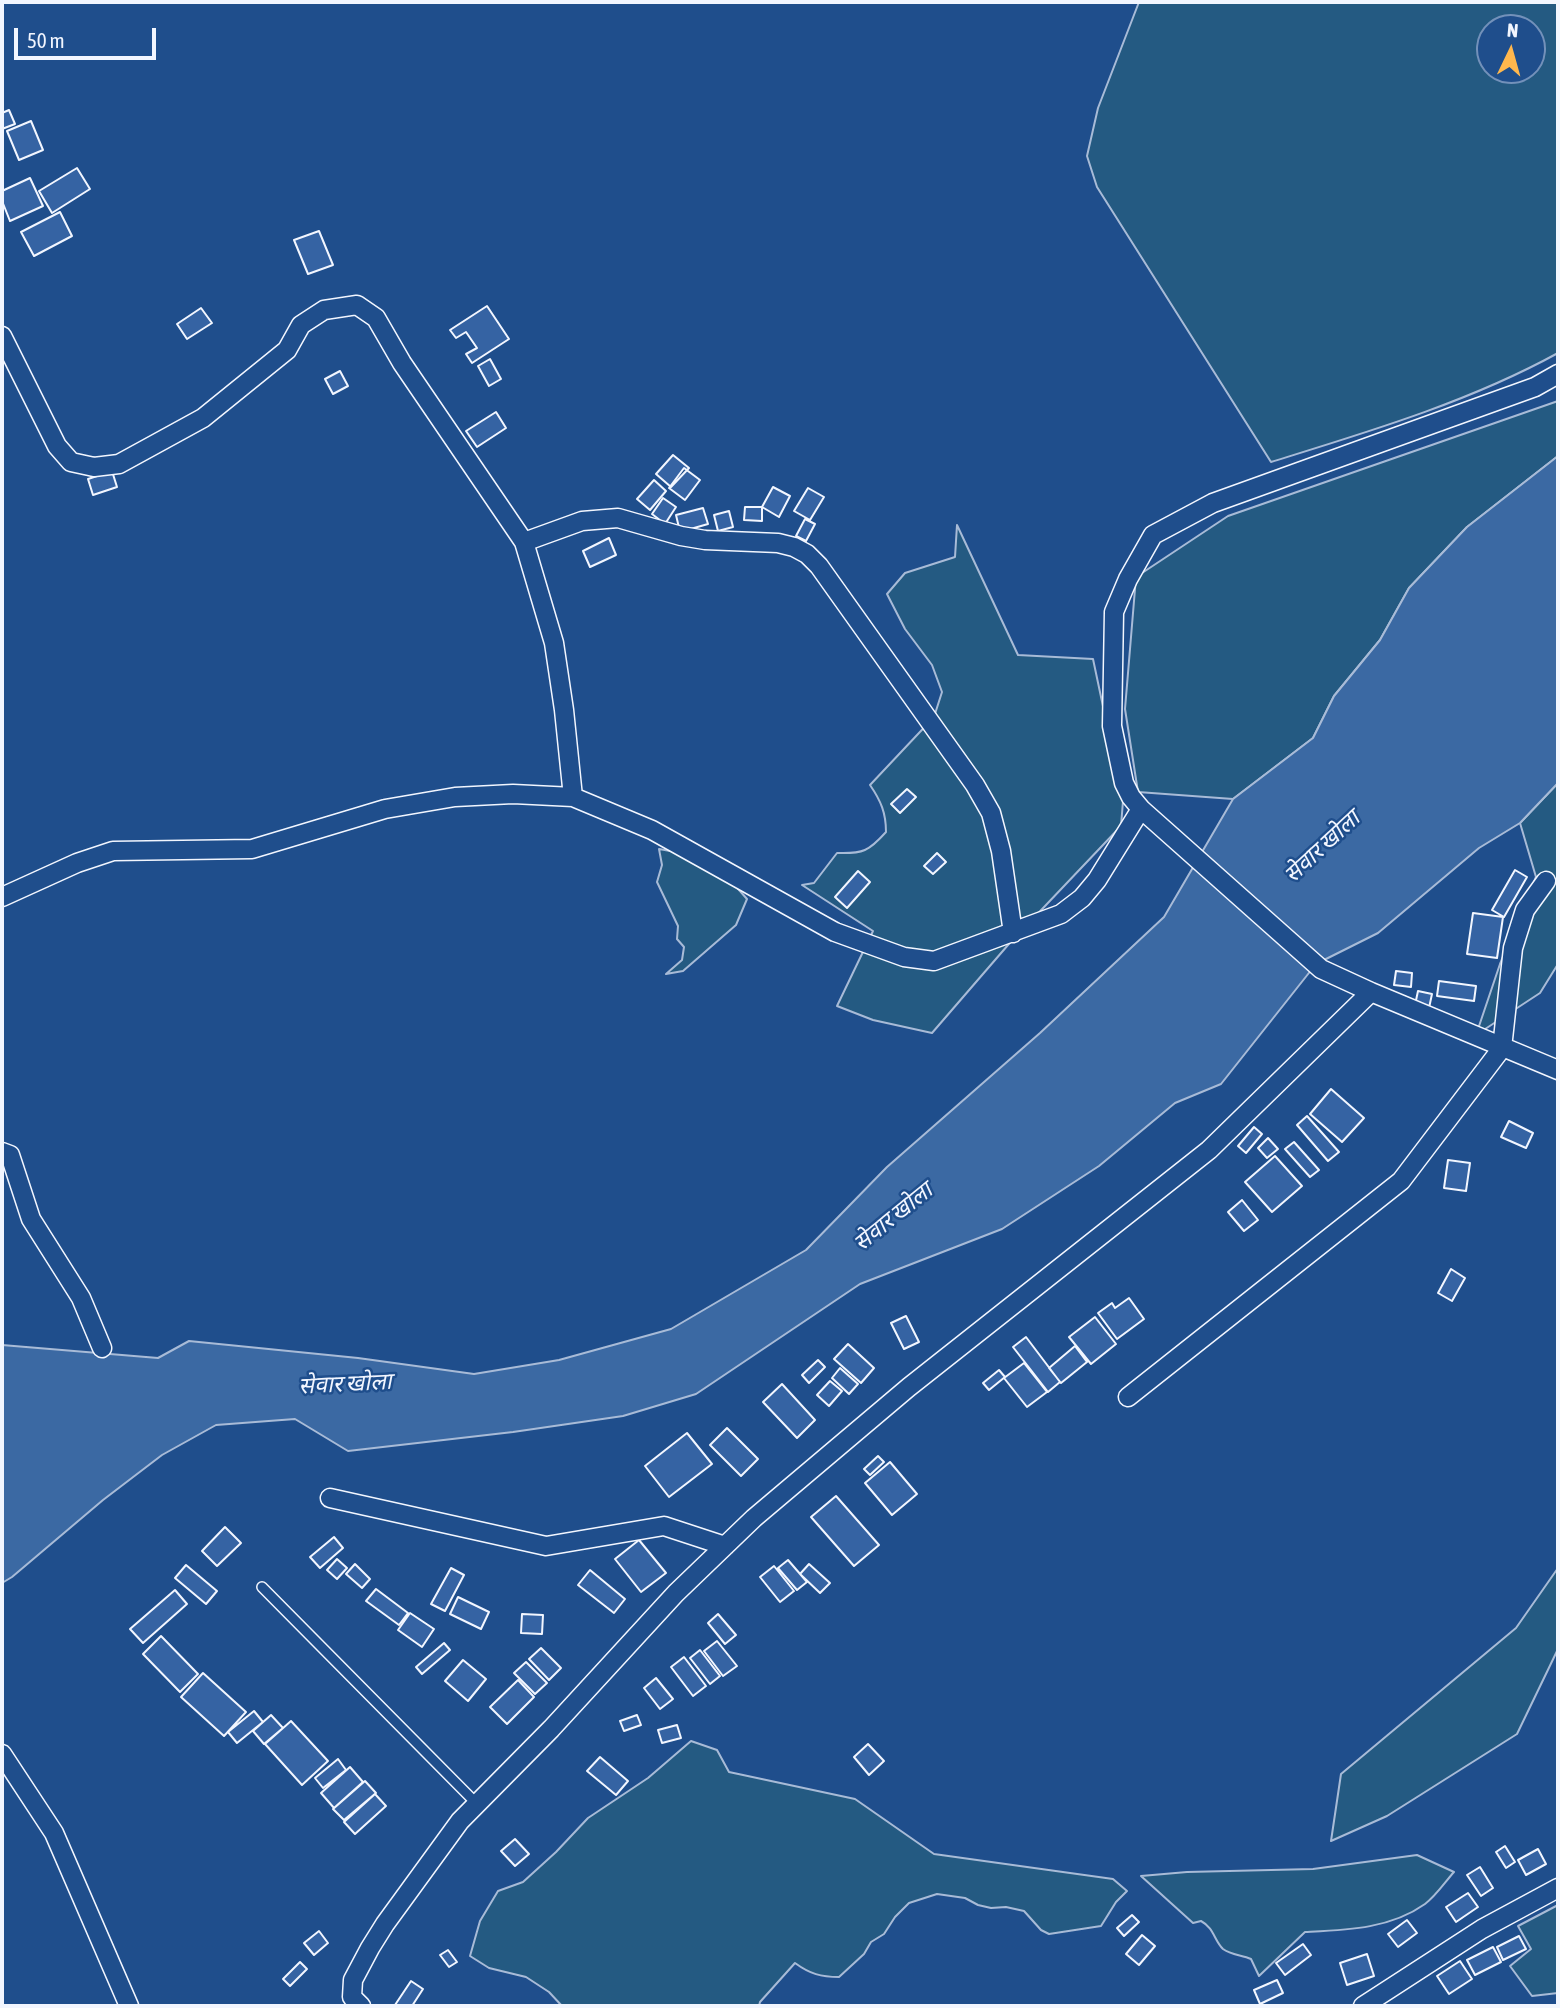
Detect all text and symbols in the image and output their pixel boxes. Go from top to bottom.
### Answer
scale bar [18,14,159,58]
north arrow [1476,14,1546,84]
text: N [1506,19,1519,42]
text: 50 m [27,28,65,52]
water label: सेवार खोला [1279,805,1365,889]
water label: सेवार खोला [848,1177,938,1257]
water label: सेवार खोला [298,1368,392,1400]

